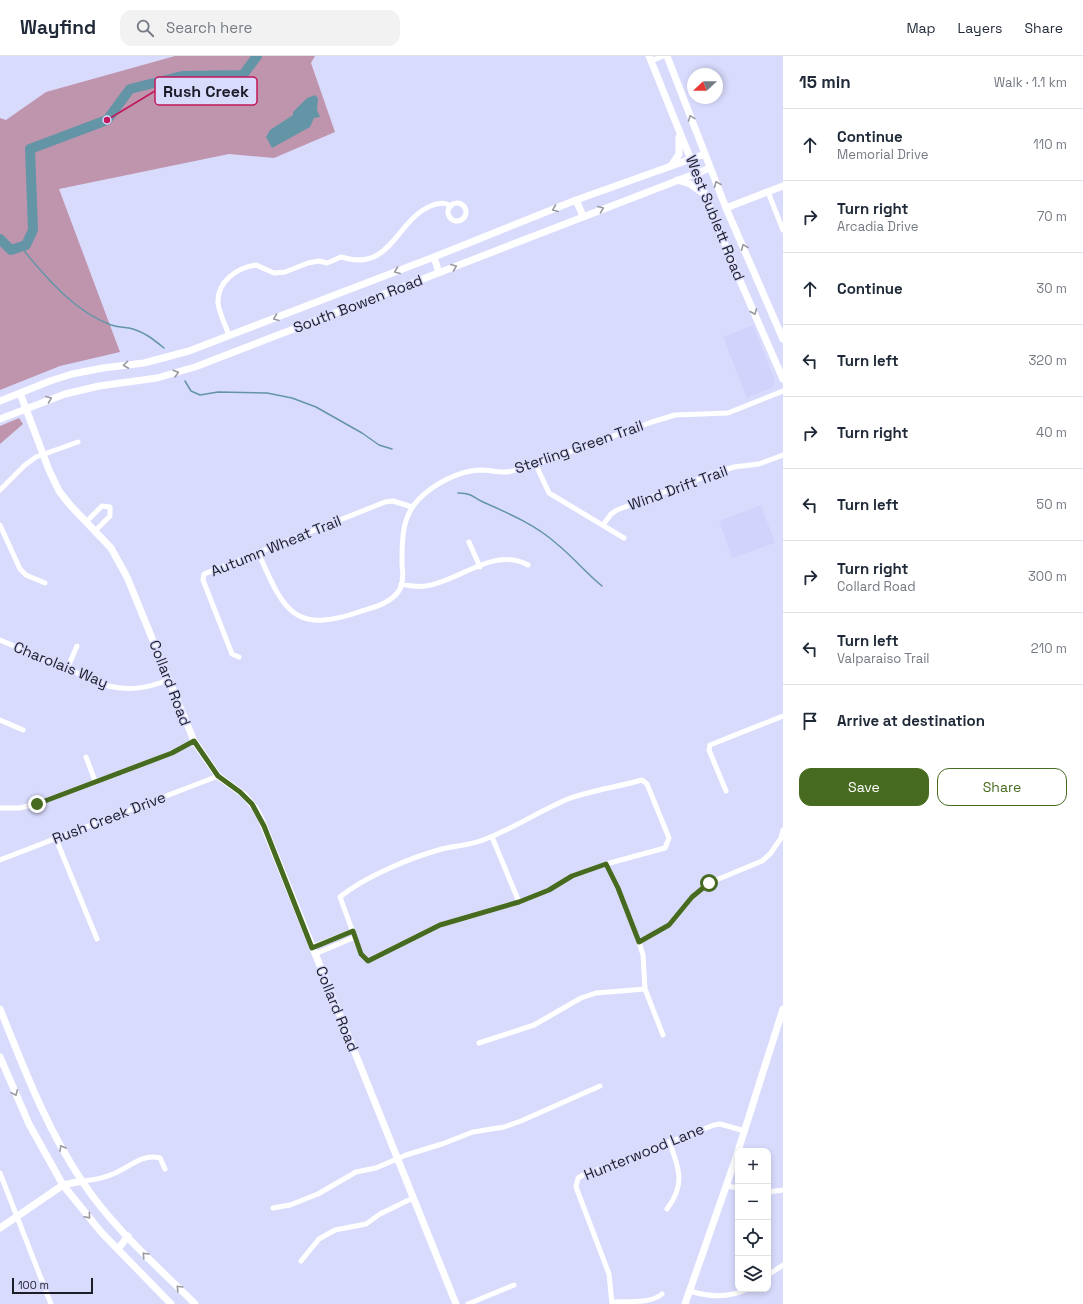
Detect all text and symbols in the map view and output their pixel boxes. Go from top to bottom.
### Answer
search box [120,10,400,46]
text: Wayfind [20,15,96,40]
icon: search [134,17,156,39]
text: Search here [166,18,252,37]
text: Map [906,19,936,37]
text: Layers [958,19,1002,37]
text: Share [1024,19,1063,37]
north arrow [687,68,723,104]
text: 15 min [799,71,851,93]
text: Walk · 1.1 km [994,74,1067,91]
callout: Rush Creek [155,77,257,105]
text: Rush Creek [163,81,249,102]
one-way arrow [688,114,696,122]
text: Continue [837,127,903,146]
icon: ahead [799,134,821,156]
text: 110 m [1033,136,1067,153]
text: Memorial Drive [837,146,928,163]
street label: West Sublett Road [682,152,749,283]
one-way arrow [714,181,722,189]
text: Turn right [837,199,908,218]
one-way arrow [552,204,559,212]
one-way arrow [598,206,605,214]
icon: right [799,206,821,228]
text: 70 m [1037,208,1067,225]
text: Arcadia Drive [837,218,918,235]
one-way arrow [741,244,749,252]
one-way arrow [450,264,458,272]
one-way arrow [394,267,401,275]
street label: South Bowen Road [290,270,425,337]
icon: ahead [799,278,821,300]
text: Continue [837,279,903,298]
text: 30 m [1036,280,1067,297]
one-way arrow [749,308,757,315]
one-way arrow [272,313,279,321]
icon: left [799,350,821,372]
text: Turn left [837,351,899,370]
text: 320 m [1028,352,1067,369]
one-way arrow [123,360,129,369]
one-way arrow [172,369,179,378]
one-way arrow [45,396,52,404]
street label: Sterling Green Trail [512,416,646,478]
icon: right [799,422,821,444]
text: Turn right [837,423,908,442]
text: 40 m [1036,424,1067,441]
street label: Wind Drift Trail [625,461,730,514]
icon: left [799,494,821,516]
text: Turn left [837,495,899,514]
text: 50 m [1036,496,1067,513]
street label: Autumn Wheat Trail [208,511,344,580]
text: Turn right [837,559,908,578]
icon: right [799,566,821,588]
text: 300 m [1028,568,1067,585]
text: Collard Road [837,578,916,595]
text: Turn left [837,631,899,650]
street label: Charolais Way [11,637,111,692]
street label: Collard Road [145,637,196,729]
icon: left [799,638,821,660]
text: 210 m [1031,640,1067,657]
text: Valparaiso Trail [837,650,930,667]
icon: arrive [799,710,821,732]
text: Arrive at destination [837,711,985,730]
button: Save [799,768,929,806]
button: Share [937,768,1067,806]
street label: Rush Creek Drive [49,787,168,848]
route end [28,795,46,813]
route start [700,874,718,892]
street label: Collard Road [312,963,363,1054]
one-way arrow [10,1088,18,1096]
street label: Hunterwood Lane [581,1119,707,1184]
one-way arrow [59,1145,66,1152]
map controls [735,1148,771,1292]
button: + [735,1148,771,1184]
button: − [735,1184,771,1220]
one-way arrow [83,1211,90,1219]
button: locate [735,1220,771,1256]
one-way arrow [143,1252,150,1259]
button: layers [735,1256,771,1292]
scale bar [12,1276,93,1295]
text: 100 m [18,1278,49,1292]
one-way arrow [176,1285,184,1293]

